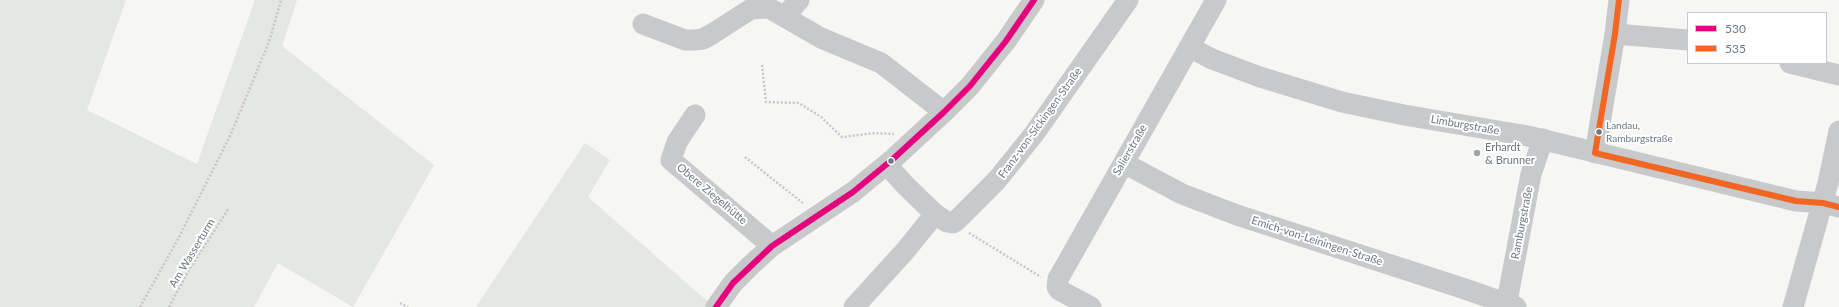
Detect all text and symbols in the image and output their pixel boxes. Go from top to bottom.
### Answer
legend [1687,12,1827,64]
text: 530 [1725,21,1746,36]
text: 535 [1725,41,1746,56]
street label: Franz-von-Sickingen-Straße [995,65,1085,181]
street label: Limburgstraße [1430,112,1500,138]
place label: Landau, Ramburgstraße [1606,120,1673,144]
street label: Salierstraße [1110,122,1150,178]
marker: Landau, Ramburgstraße [1594,127,1604,137]
place label: Erhardt & Brunner [1485,140,1535,166]
marker: Erhardt & Brunner [1472,148,1482,158]
unlabelled marker [886,156,896,166]
street label: Obere Ziegelhütte [674,161,750,227]
street label: Ramburgstraße [1509,186,1535,260]
street label: Emich-von-Leiningen-Straße [1250,214,1384,268]
street label: Am Wasserturm [166,216,218,290]

